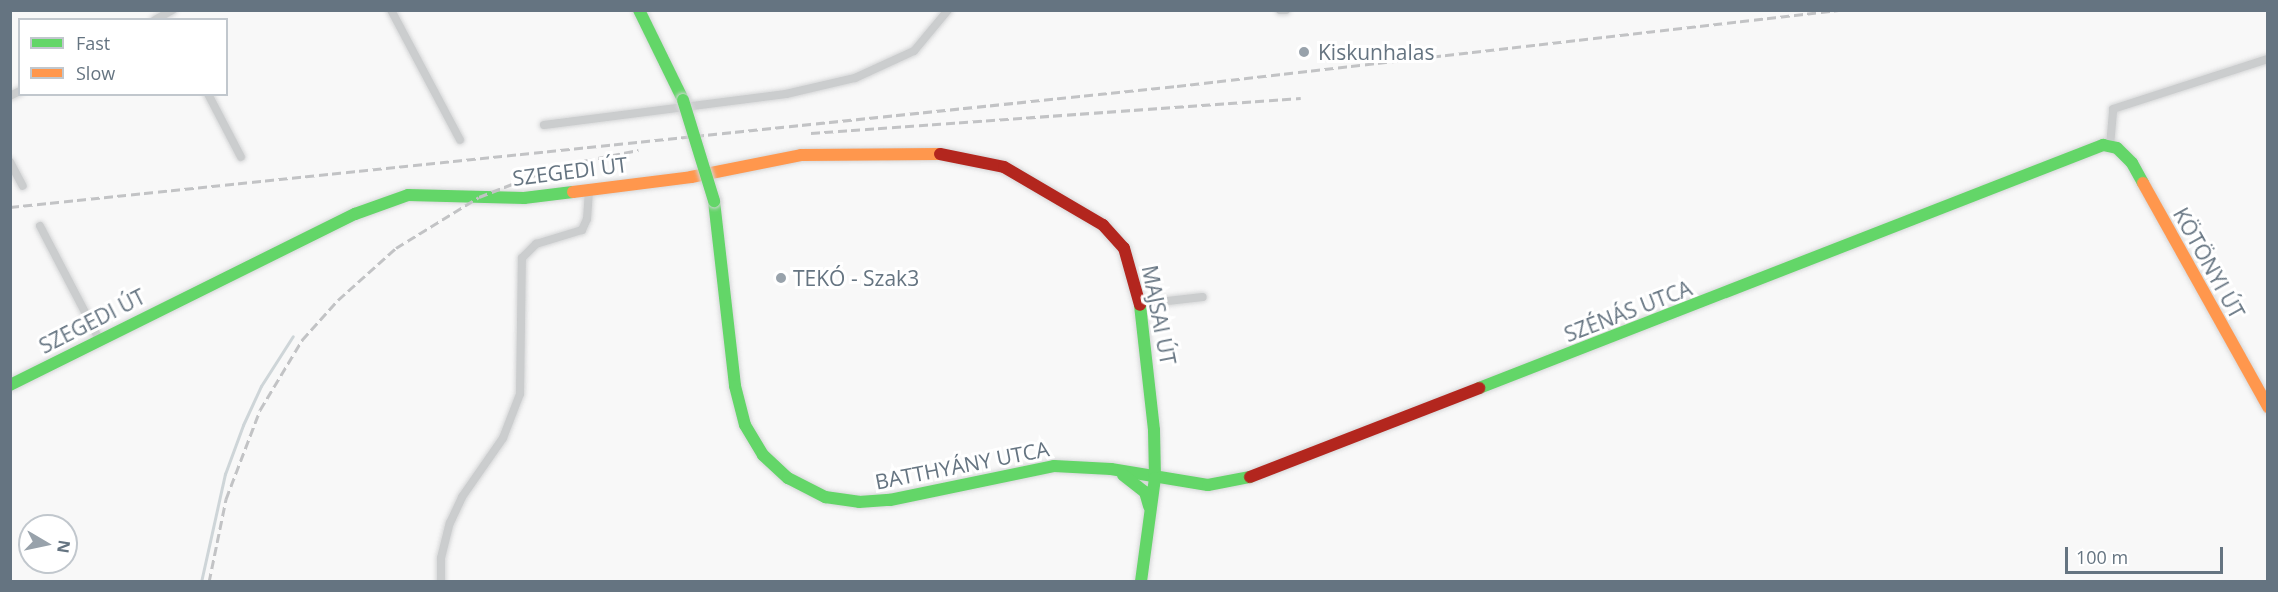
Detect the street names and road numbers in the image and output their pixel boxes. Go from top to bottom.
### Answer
street label: SZEGEDI ÚT [511,151,629,191]
street label: KÖTÖNYI ÚT [2168,203,2250,323]
street label: MAJSAI ÚT [1137,263,1181,367]
street label: SZÉNÁS UTCA [1561,275,1695,347]
street label: SZEGEDI ÚT [35,284,149,358]
street label: BATTHYÁNY UTCA [873,436,1051,494]

